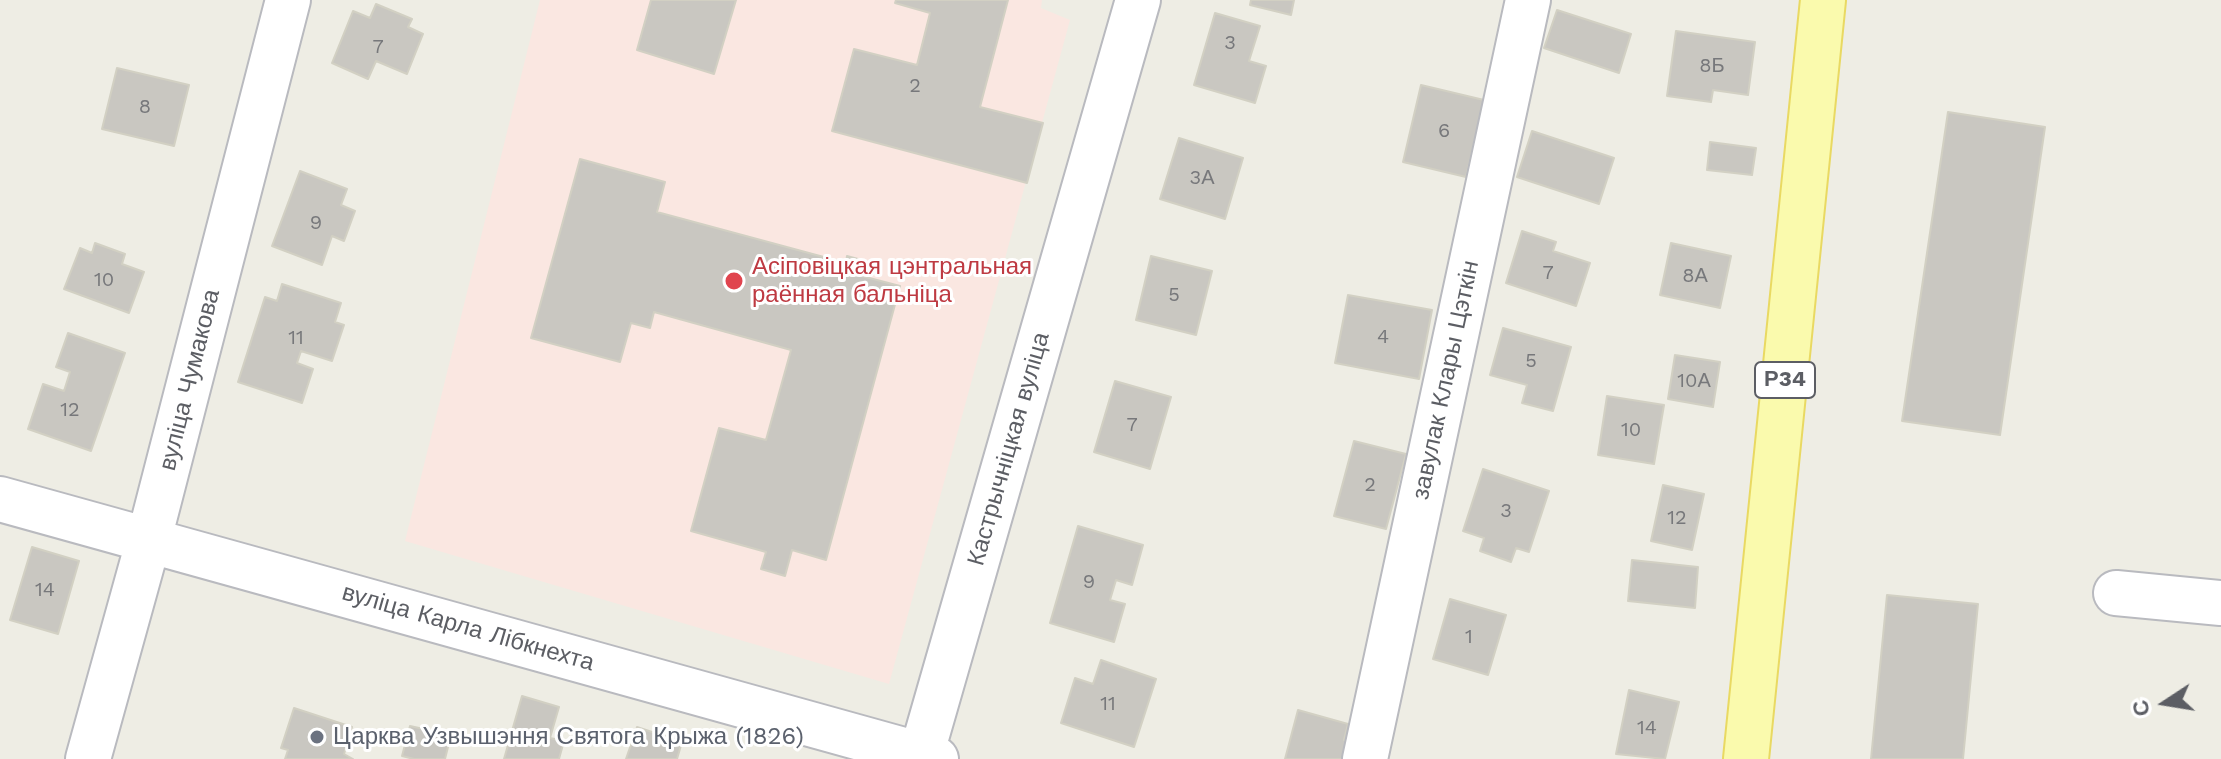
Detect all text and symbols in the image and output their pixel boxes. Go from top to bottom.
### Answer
house number: 3 [1224,31,1236,55]
house number: 7 [372,35,384,59]
house number: 8Б [1699,54,1725,78]
house number: 2 [909,74,921,98]
house number: 8 [139,95,151,119]
house number: 6 [1438,119,1450,143]
house number: 3А [1190,166,1214,190]
house number: 9 [310,211,322,235]
place label: Асіповіцкая цэнтральная раённая бальніца [752,253,1032,309]
street label: завулак Клары Цэткін [1407,258,1485,502]
house number: 7 [1542,261,1554,285]
house number: 8А [1682,264,1708,288]
house number: 10 [94,268,114,292]
marker: Асіповіцкая цэнтральная раённая бальніца [723,270,745,292]
house number: 5 [1168,283,1180,307]
street label: вуліца Чумакова [154,286,226,474]
house number: 4 [1377,325,1389,349]
house number: 11 [288,326,304,350]
street label: Кастрычніцкая вуліца [962,329,1056,569]
house number: 5 [1525,349,1537,373]
road number: Р34 [1755,362,1815,398]
house number: 10А [1677,369,1711,393]
house number: 12 [60,398,80,422]
house number: 7 [1126,413,1138,437]
house number: 10 [1621,418,1641,442]
house number: 2 [1364,473,1376,497]
house number: 3 [1500,499,1512,523]
house number: 12 [1667,506,1687,530]
house number: 9 [1083,570,1095,594]
house number: 14 [35,578,55,602]
street label: вуліца Карла Лібкнехта [339,578,597,678]
house number: 1 [1465,625,1473,649]
north arrow [2125,663,2205,743]
house number: 11 [1100,692,1116,716]
text: С [2127,698,2155,718]
house number: 14 [1637,716,1657,740]
place label: Царква Узвышэння Святога Крыжа (1826) [333,723,804,751]
marker: Царква Узвышэння Святога Крыжа (1826) [308,728,326,746]

